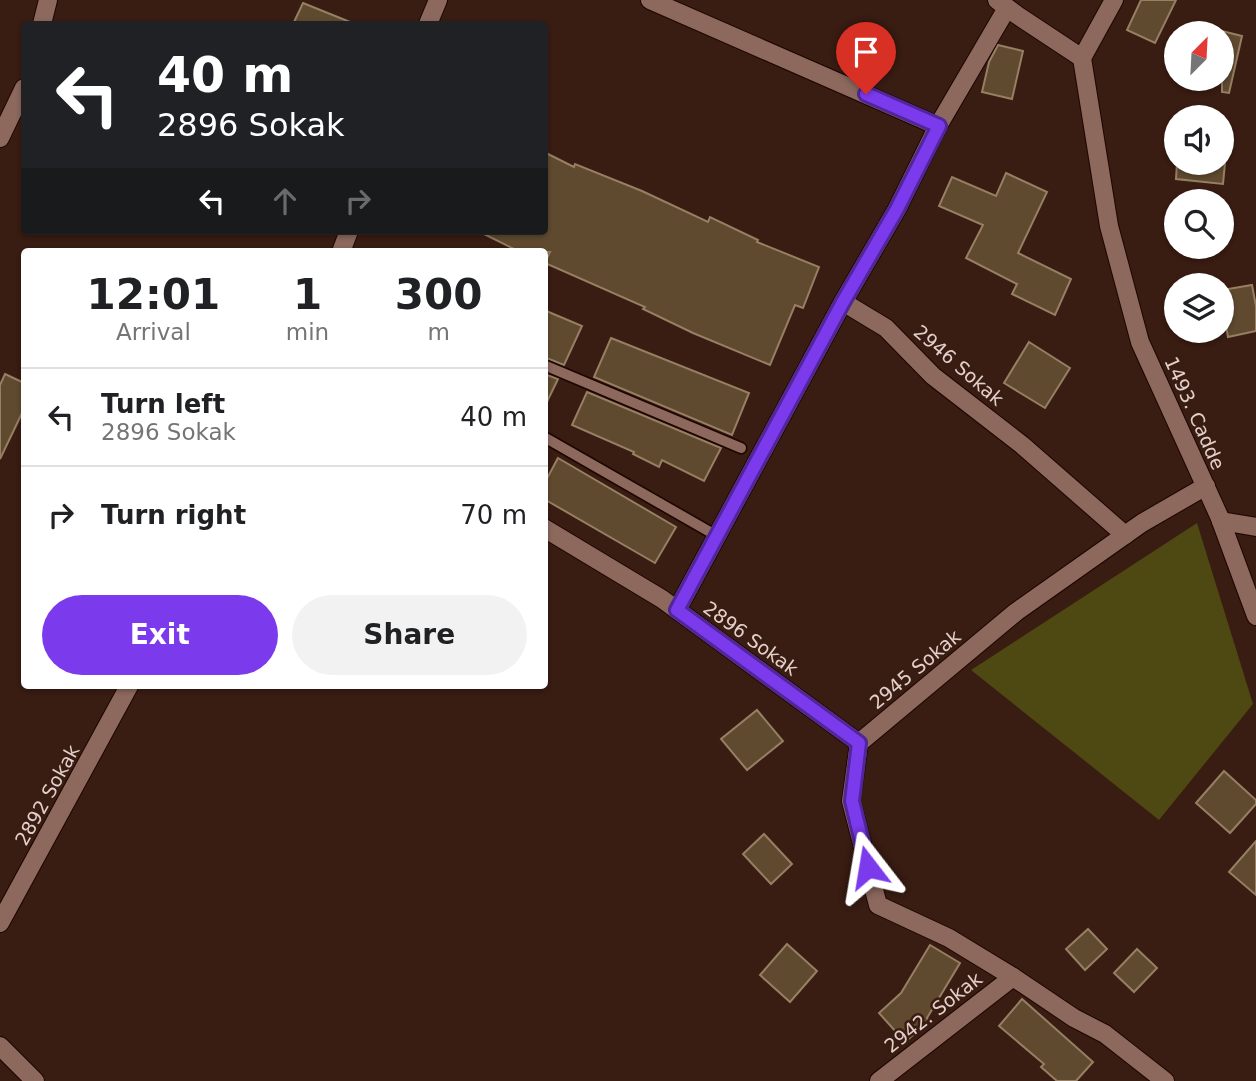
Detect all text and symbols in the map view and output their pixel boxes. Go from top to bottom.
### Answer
north arrow [1164,21,1234,91]
map controls [1164,21,1234,343]
pin [836,22,896,94]
icon: arrive [847,33,885,71]
text: 40 m [157,47,293,104]
icon: left [42,49,133,140]
button: sound [1164,105,1234,175]
text: 2896 Sokak [157,106,345,144]
icon: left [193,182,231,220]
icon: ahead [266,182,304,220]
icon: right [339,182,377,220]
button: search [1164,189,1234,259]
text: 12:01 [87,270,220,319]
text: 1 [293,270,322,319]
text: 300 [395,270,482,319]
button: layers [1164,273,1234,343]
text: Arrival [116,319,191,345]
text: min [286,319,329,345]
text: m [427,319,450,345]
street label: 2946 Sokak [910,320,1008,410]
street label: 1493. Cadde [1160,353,1230,473]
text: Turn left [101,389,225,419]
icon: left [42,398,80,436]
text: 40 m [460,402,527,432]
text: 2896 Sokak [101,419,236,445]
icon: right [42,496,80,534]
text: Turn right [101,500,246,530]
text: 70 m [460,500,527,530]
button: Exit [42,595,278,675]
button: Share [292,595,527,675]
street label: 2896 Sokak [699,596,803,680]
street label: 2945 Sokak [865,625,965,713]
street label: 2892 Sokak [10,741,84,849]
position arrow [831,830,905,904]
street label: 2942. Sokak [880,967,986,1057]

